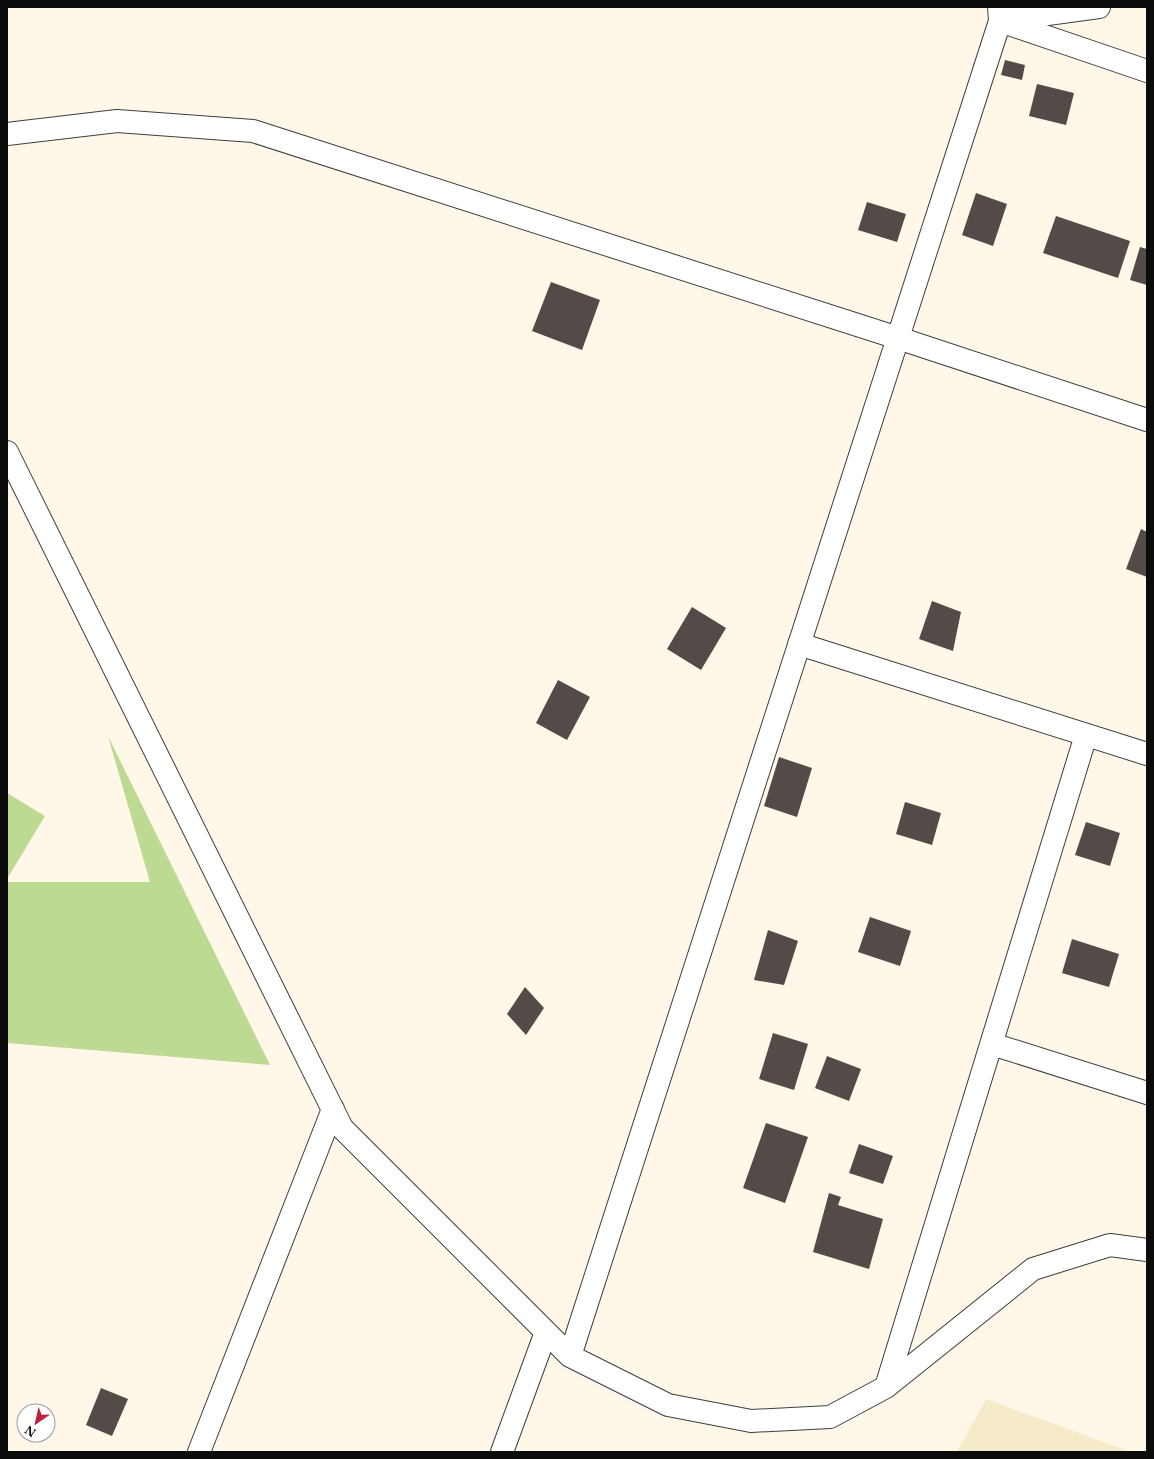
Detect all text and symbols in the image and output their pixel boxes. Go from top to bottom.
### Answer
north arrow [16,1403,56,1443]
text: N [22,1422,39,1440]

